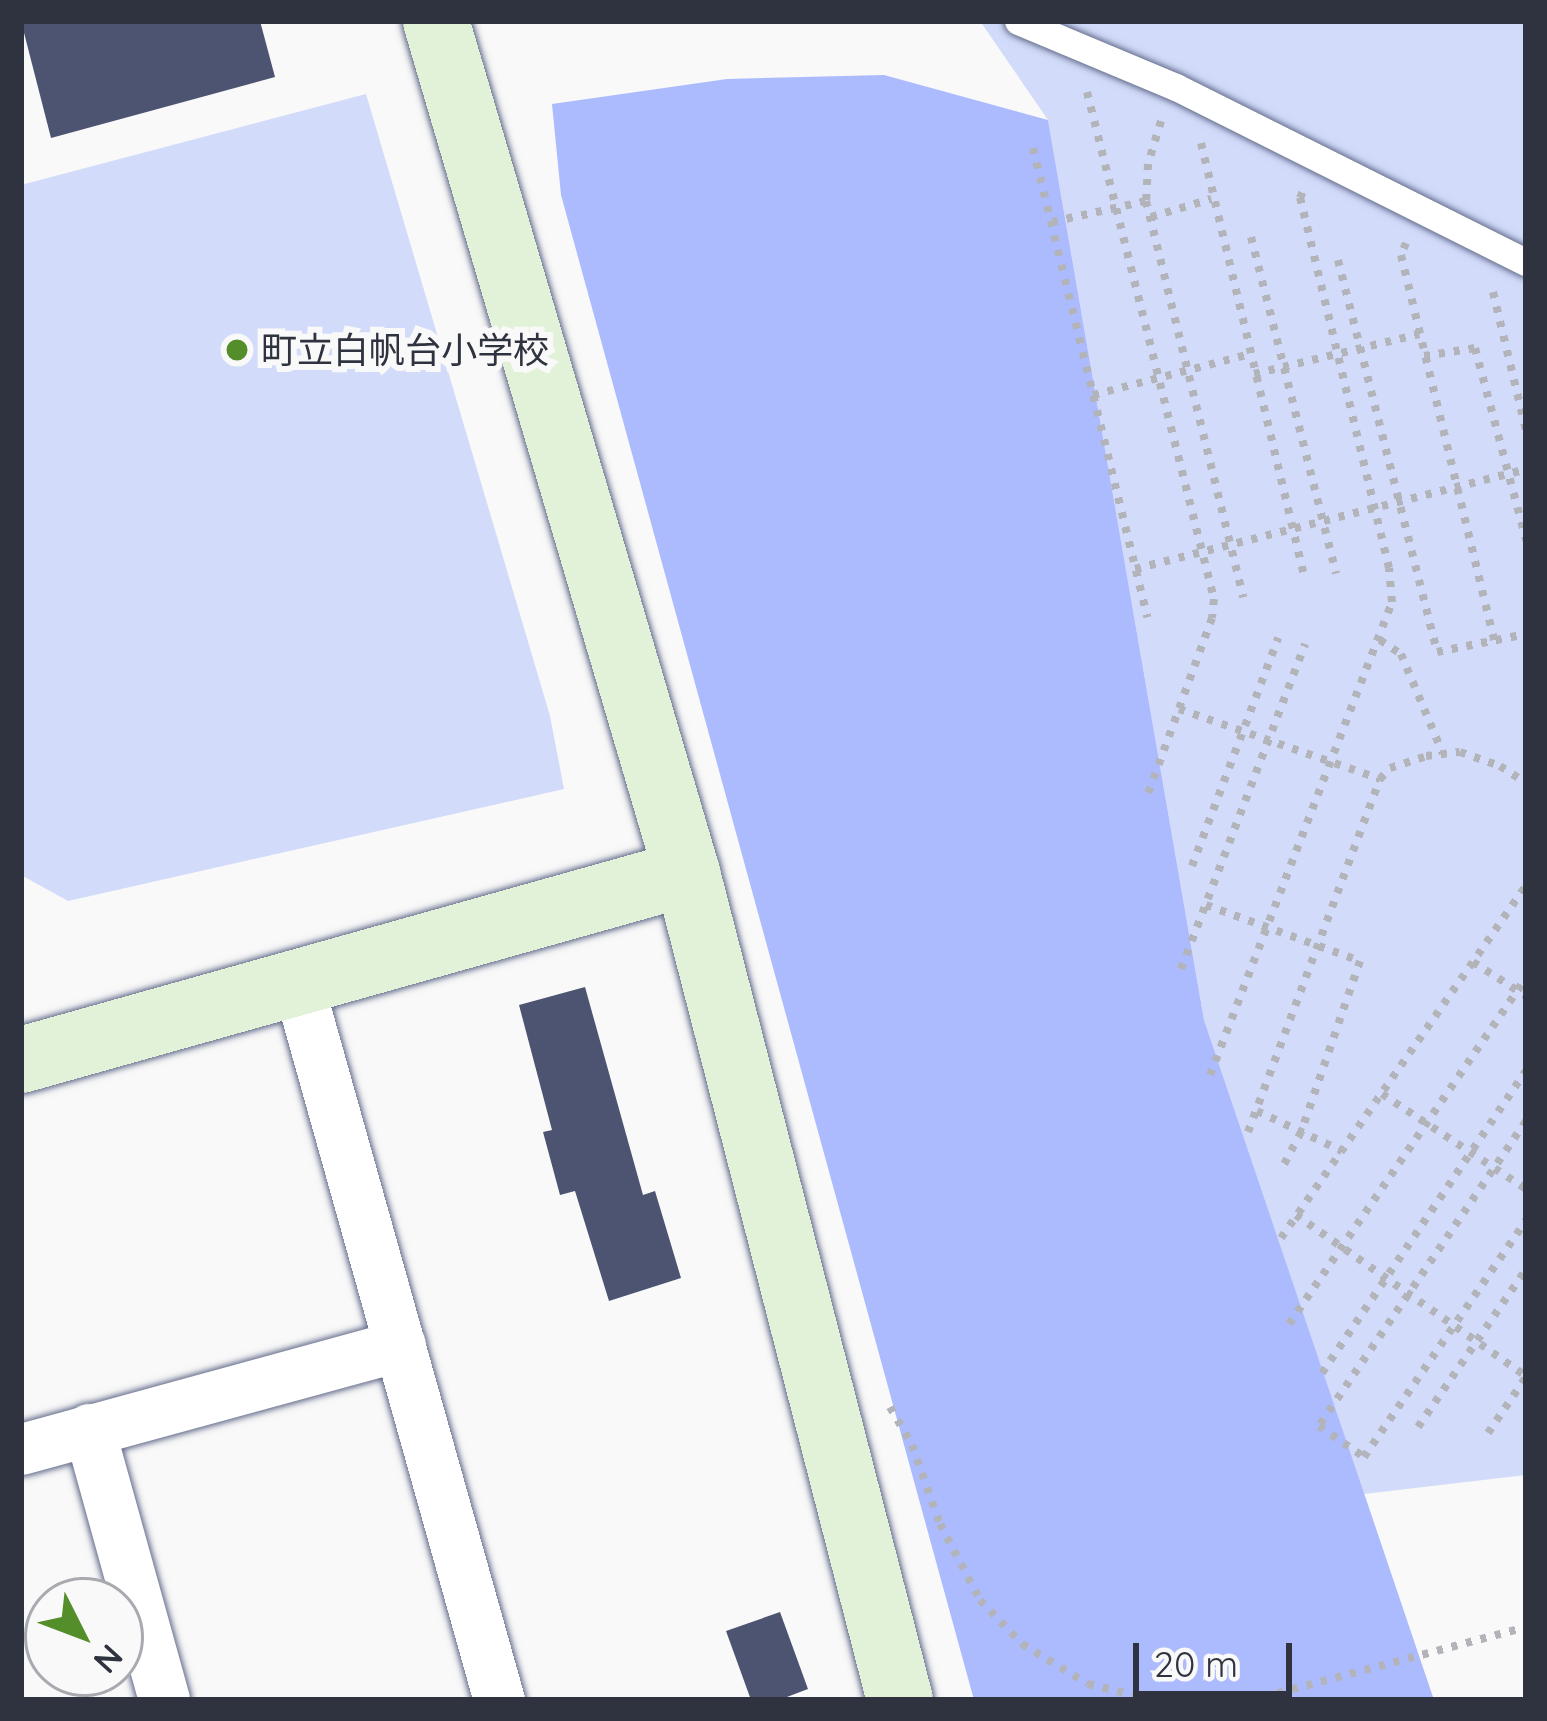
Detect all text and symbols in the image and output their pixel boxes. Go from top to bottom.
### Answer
place label: 町立白帆台小学校 [261,328,549,372]
marker: 町立白帆台小学校 [224,337,250,363]
north arrow [24,1577,144,1697]
scale bar [1139,1619,1298,1693]
text: N [86,1637,132,1682]
text: 20 m [1154,1641,1238,1686]

